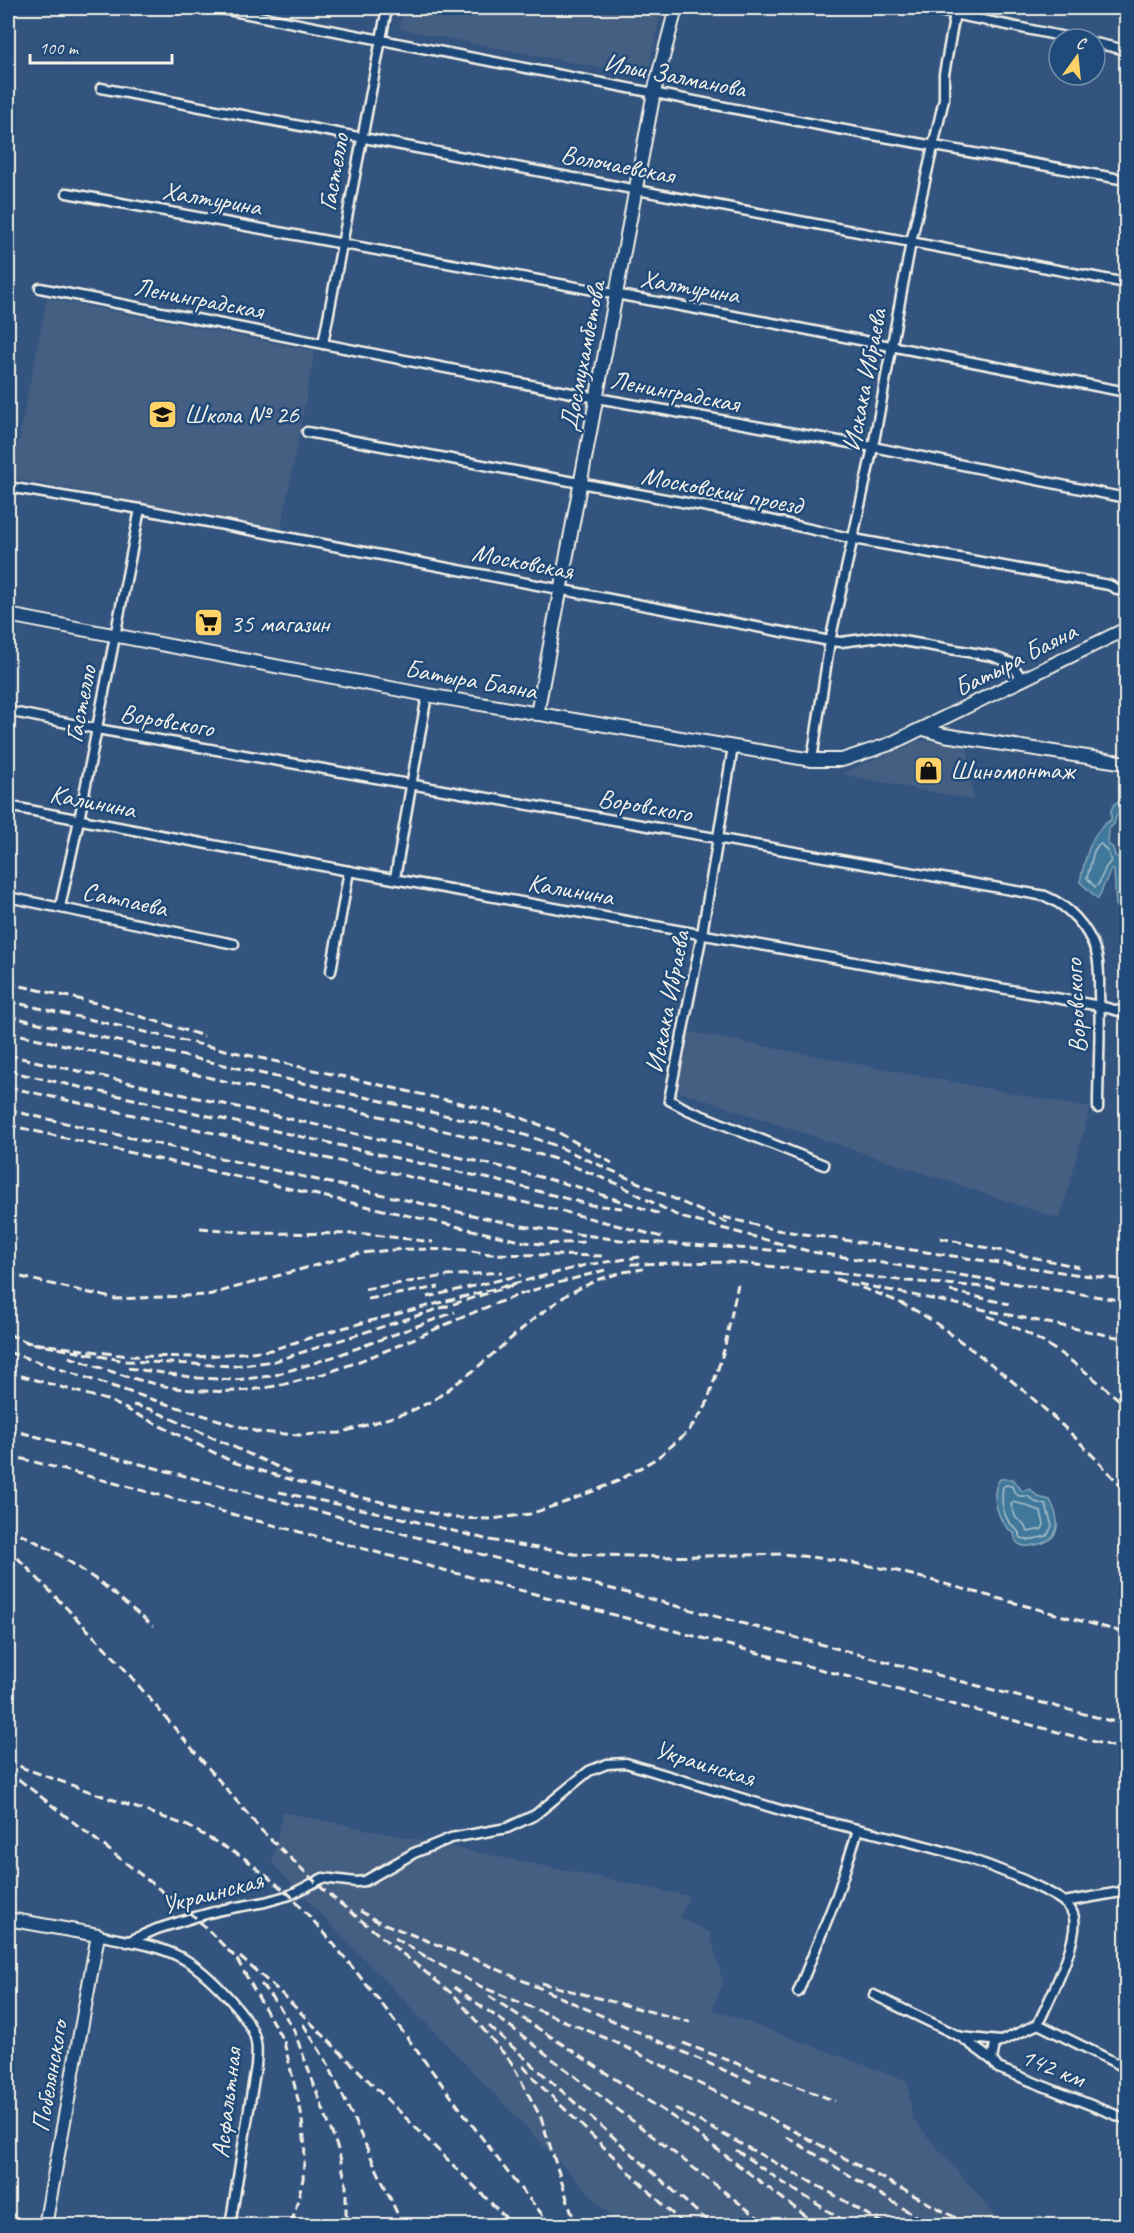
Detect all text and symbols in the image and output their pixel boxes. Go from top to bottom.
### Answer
scale bar [30,27,172,65]
north arrow [1047,27,1107,87]
text: С [1074,33,1089,55]
text: 100 m [39,37,80,59]
street label: Ильи Залманова [601,46,750,106]
street label: Гастелло [310,129,357,213]
street label: Волочаевская [558,137,680,192]
street label: Халтурина [160,174,266,224]
street label: Халтурина [638,262,744,312]
street label: Ленинградская [132,270,268,328]
street label: Досмухамбетова [552,276,614,434]
street label: Искака Ибраева [835,305,895,454]
street label: Ленинградская [608,363,744,421]
school or university icon: Школа № 26 [147,398,179,430]
place label: Школа № 26 [184,398,300,431]
street label: Московский проезд [639,459,808,523]
street label: Московская [469,536,578,588]
supermarket icon: 35 магазин [193,607,225,639]
place label: 35 магазин [230,607,331,640]
street label: Батыра Баяна [948,614,1084,704]
street label: Батыра Баяна [402,652,541,708]
street label: Гастелло [57,661,104,745]
street label: Воровского [118,696,218,745]
shop icon: Шиномонтаж [913,754,945,786]
place label: Шиномонтаж [950,754,1077,787]
street label: Калинина [47,777,140,826]
street label: Воровского [596,781,696,830]
street label: Калинина [525,866,618,914]
street label: Сатпаева [79,874,172,925]
street label: Искака Ибраева [638,927,698,1076]
street label: Воровского [1056,956,1094,1054]
street label: Украинская [651,1733,761,1795]
street label: Украинская [158,1863,268,1922]
street label: Побелянского [23,2015,76,2134]
street label: 142 км [1016,2040,1091,2096]
street label: Асфальтная [203,2044,250,2160]

